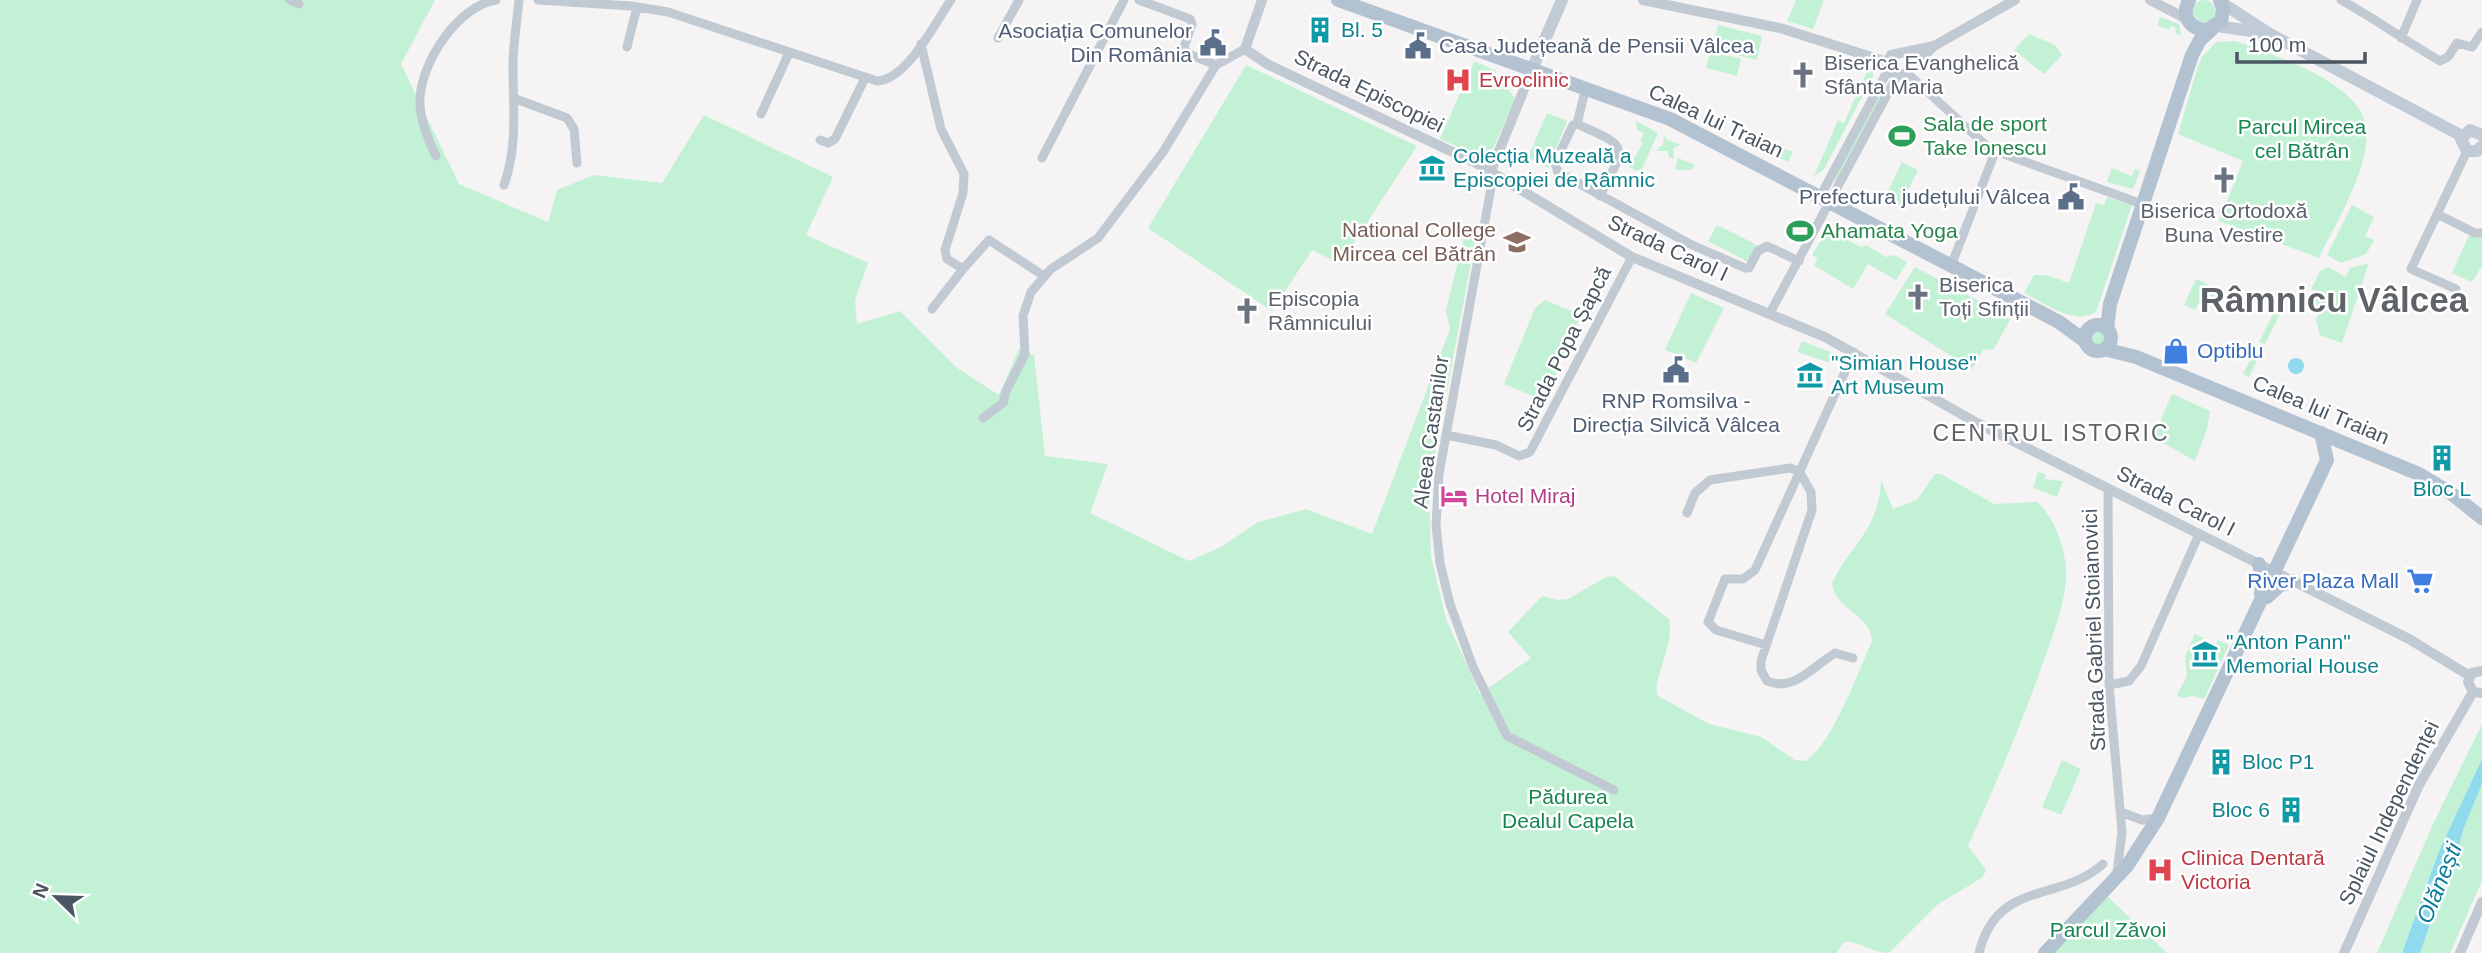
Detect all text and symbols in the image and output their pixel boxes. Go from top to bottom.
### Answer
building icon: Bl. 5 [1305,15,1335,45]
place label: Bl. 5 [1341,18,1383,41]
place label: Asociația Comunelor Din România [998,19,1192,66]
scale bar [2237,21,2365,65]
public building icon: Asociația Comunelor Din România [1198,28,1228,58]
public building icon: Casa Județeană de Pensii Vâlcea [1403,31,1433,61]
text: 100 m [2248,33,2306,56]
place label: Casa Județeană de Pensii Vâlcea [1439,34,1755,57]
street label: Strada Episcopiei [1291,44,1448,137]
place label: Biserica Evanghelică Sfânta Maria [1824,51,2019,98]
church icon: Biserica Evanghelică Sfânta Maria [1788,60,1818,90]
hospital icon: Evroclinic [1443,65,1473,95]
place label: Evroclinic [1479,68,1569,91]
street label: Calea lui Traian [1645,79,1787,162]
place label: Sala de sport Take Ionescu [1923,112,2047,159]
park label: Parcul Mircea cel Bătrân [2238,115,2367,162]
sports icon: Sala de sport Take Ionescu [1887,121,1917,151]
place label: Colecția Muzeală a Episcopiei de Râmnic [1453,144,1655,191]
museum icon: Colecția Muzeală a Episcopiei de Râmnic [1417,153,1447,183]
church icon: Biserica Ortodoxă Buna Vestire [2209,165,2239,195]
public building icon: Prefectura județului Vâlcea [2056,182,2086,212]
place label: Prefectura județului Vâlcea [1799,185,2050,208]
place label: Biserica Ortodoxă Buna Vestire [2141,199,2308,246]
street label: Strada Carol I [1605,210,1732,285]
sports icon: Ahamata Yoga [1785,216,1815,246]
place label: National College Mircea cel Bătrân [1333,218,1496,265]
place label: Ahamata Yoga [1821,219,1958,242]
school or university icon: National College Mircea cel Bătrân [1502,227,1532,257]
street label: Strada Popa Șapcă [1512,262,1615,435]
place label: Biserica Toți Sfinții [1939,273,2029,320]
district label: Râmnicu Vâlcea [2200,280,2469,319]
church icon: Biserica Toți Sfinții [1903,282,1933,312]
place label: Episcopia Râmnicului [1268,287,1372,334]
church icon: Episcopia Râmnicului [1232,296,1262,326]
shop icon: Optiblu [2161,336,2191,366]
place label: Optiblu [2197,339,2264,362]
place label: "Simian House" Art Museum [1831,351,1977,398]
street label: Aleea Castanilor [1408,354,1453,510]
public building icon: RNP Romsilva - Direcția Silvică Vâlcea [1661,355,1691,385]
museum icon: "Simian House" Art Museum [1795,360,1825,390]
street label: Calea lui Traian [2250,370,2393,449]
place label: RNP Romsilva - Direcția Silvică Vâlcea [1572,389,1780,436]
district label: CENTRUL ISTORIC [1932,420,2170,446]
building icon: Bloc L [2427,443,2457,473]
street label: Strada Carol I [2113,461,2239,540]
place label: Bloc L [2413,477,2471,500]
hotel icon: Hotel Miraj [1439,481,1469,511]
place label: Hotel Miraj [1475,484,1575,507]
street label: Strada Gabriel Stoianovici [2078,508,2109,752]
supermarket icon: River Plaza Mall [2405,566,2435,596]
place label: River Plaza Mall [2247,569,2399,592]
place label: "Anton Pann" Memorial House [2226,630,2379,677]
museum icon: "Anton Pann" Memorial House [2190,639,2220,669]
street label: Splaiul Independenței [2334,717,2443,909]
building icon: Bloc P1 [2206,747,2236,777]
place label: Bloc P1 [2242,750,2314,773]
park label: Pădurea Dealul Capela [1502,785,1634,832]
building icon: Bloc 6 [2276,795,2306,825]
place label: Bloc 6 [2212,798,2270,821]
water label: Olănești [2411,838,2467,927]
place label: Clinica Dentară Victoria [2181,846,2325,893]
hospital icon: Clinica Dentară Victoria [2145,855,2175,885]
north arrow [21,862,91,932]
text: N [28,880,53,901]
park label: Parcul Zăvoi [2050,918,2166,941]

